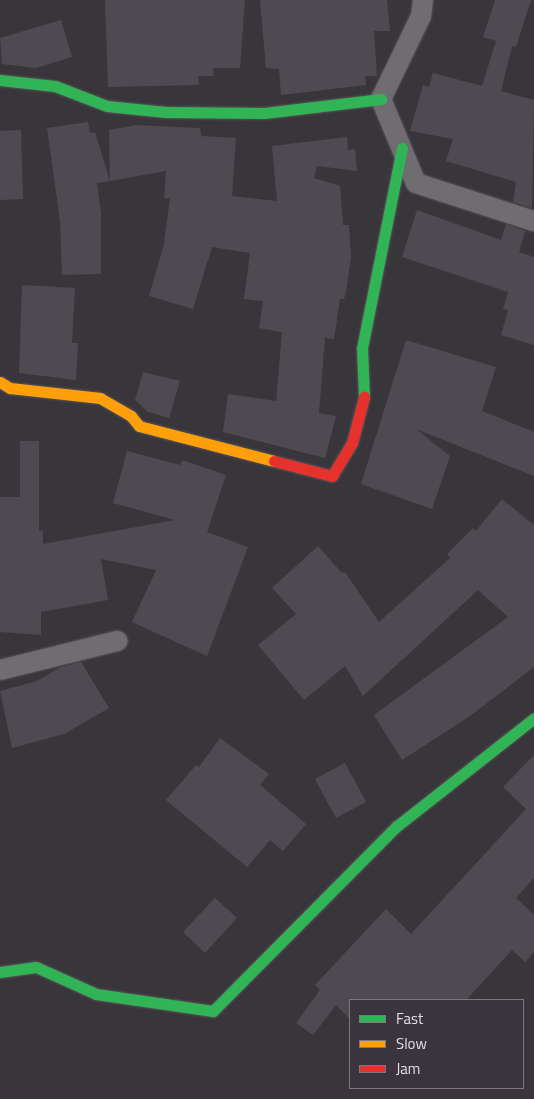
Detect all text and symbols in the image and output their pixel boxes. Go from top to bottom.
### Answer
legend [349,999,524,1089]
text: Fast [396,1007,423,1030]
text: Slow [396,1032,427,1055]
text: Jam [396,1057,420,1080]

